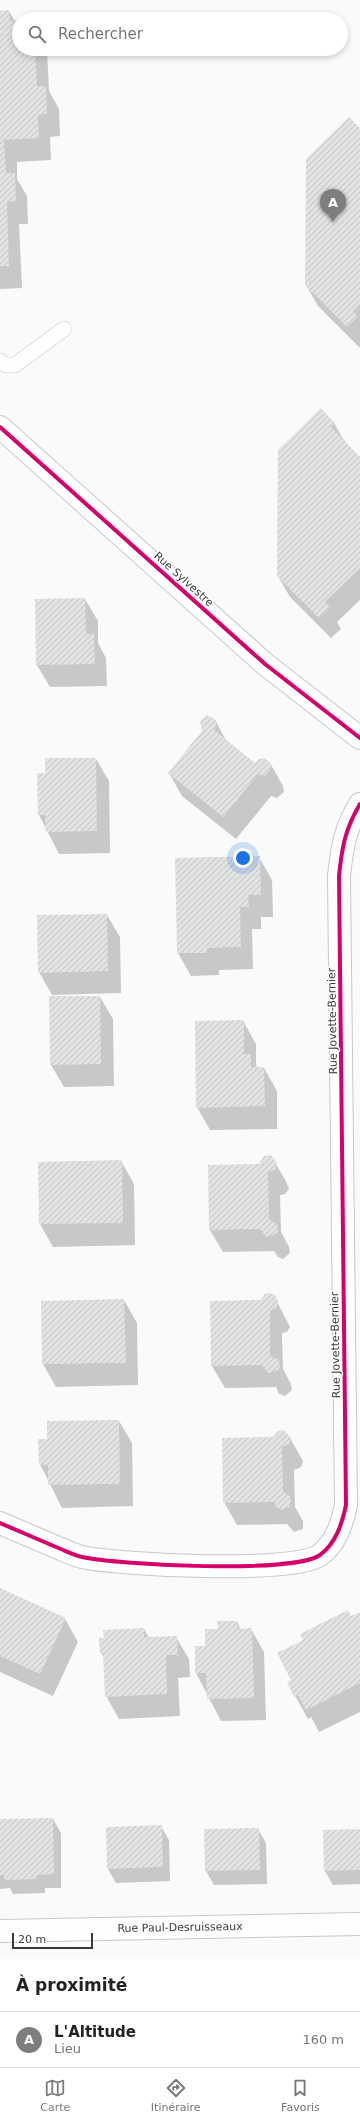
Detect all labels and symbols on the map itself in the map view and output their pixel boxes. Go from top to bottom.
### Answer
pin: A [320,189,346,222]
street label: Rue Sylvestre [151,549,216,610]
your location [233,848,253,868]
street label: Rue Jovette-Bernier [325,967,340,1074]
street label: Rue Jovette-Bernier [328,1291,343,1398]
street label: Rue Paul-Desruisseaux [117,1920,243,1935]
scale bar [12,1931,93,1950]

